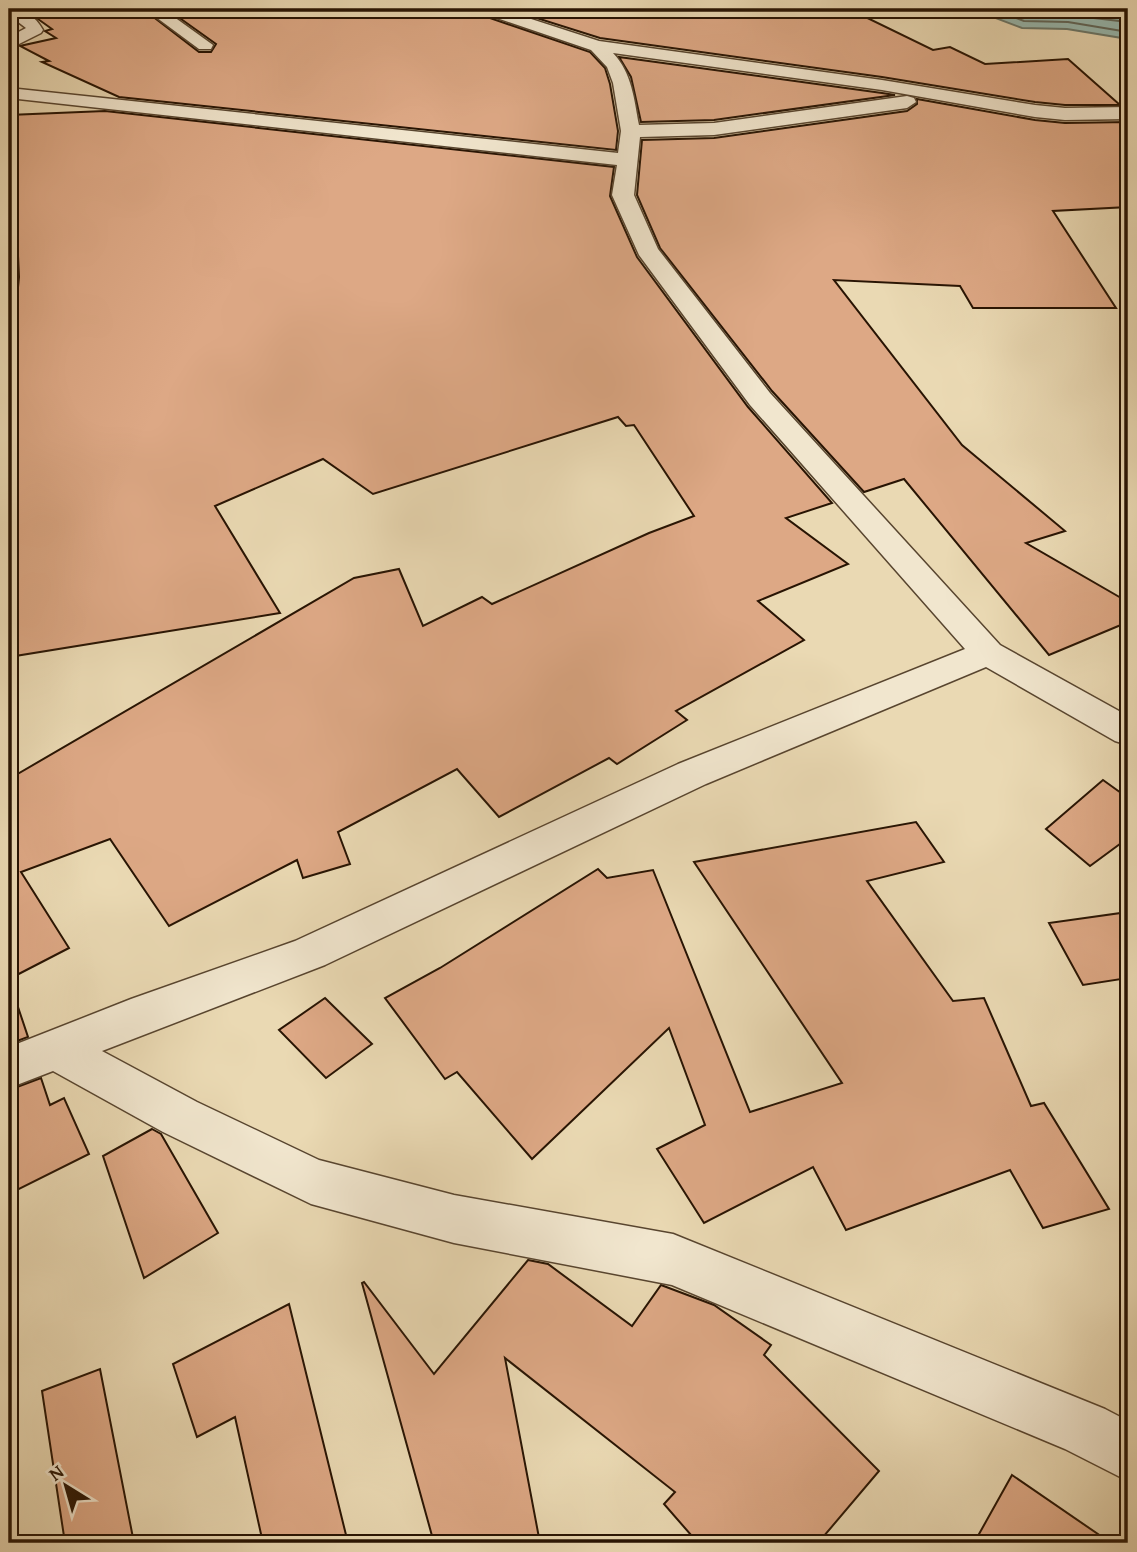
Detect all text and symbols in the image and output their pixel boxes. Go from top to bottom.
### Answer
north arrow [32,1450,102,1520]
text: N [42,1457,70,1487]

